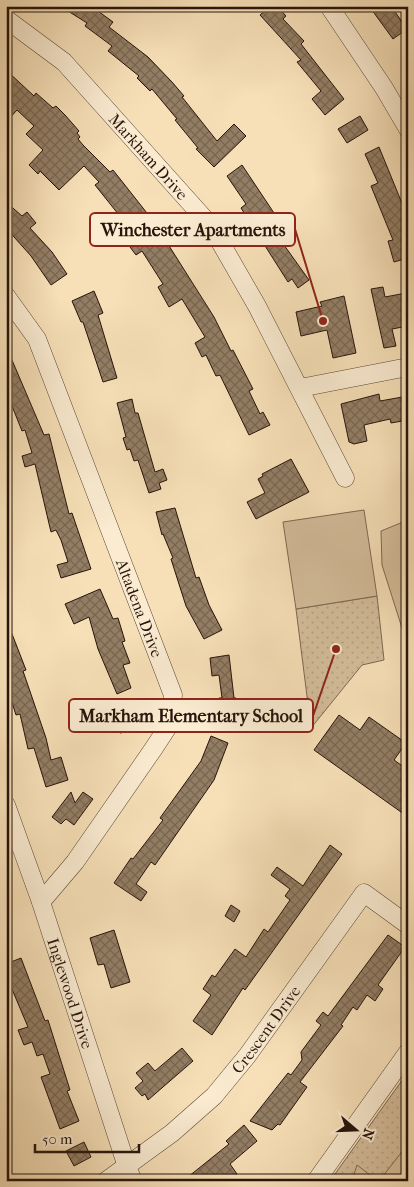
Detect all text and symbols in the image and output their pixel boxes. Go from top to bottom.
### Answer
street label: Markham Drive [105,110,192,204]
callout: Winchester Apartments [90,213,295,246]
text: Winchester Apartments [100,220,286,241]
street label: Altadena Drive [112,555,167,660]
callout: Markham Elementary School [69,699,313,732]
text: Markham Elementary School [78,706,304,727]
street label: Inglewood Drive [43,936,97,1051]
street label: Crescent Drive [228,982,304,1077]
north arrow [332,1104,382,1154]
scale bar [35,1122,139,1154]
text: N [358,1126,378,1142]
text: 50 m [42,1130,73,1148]

